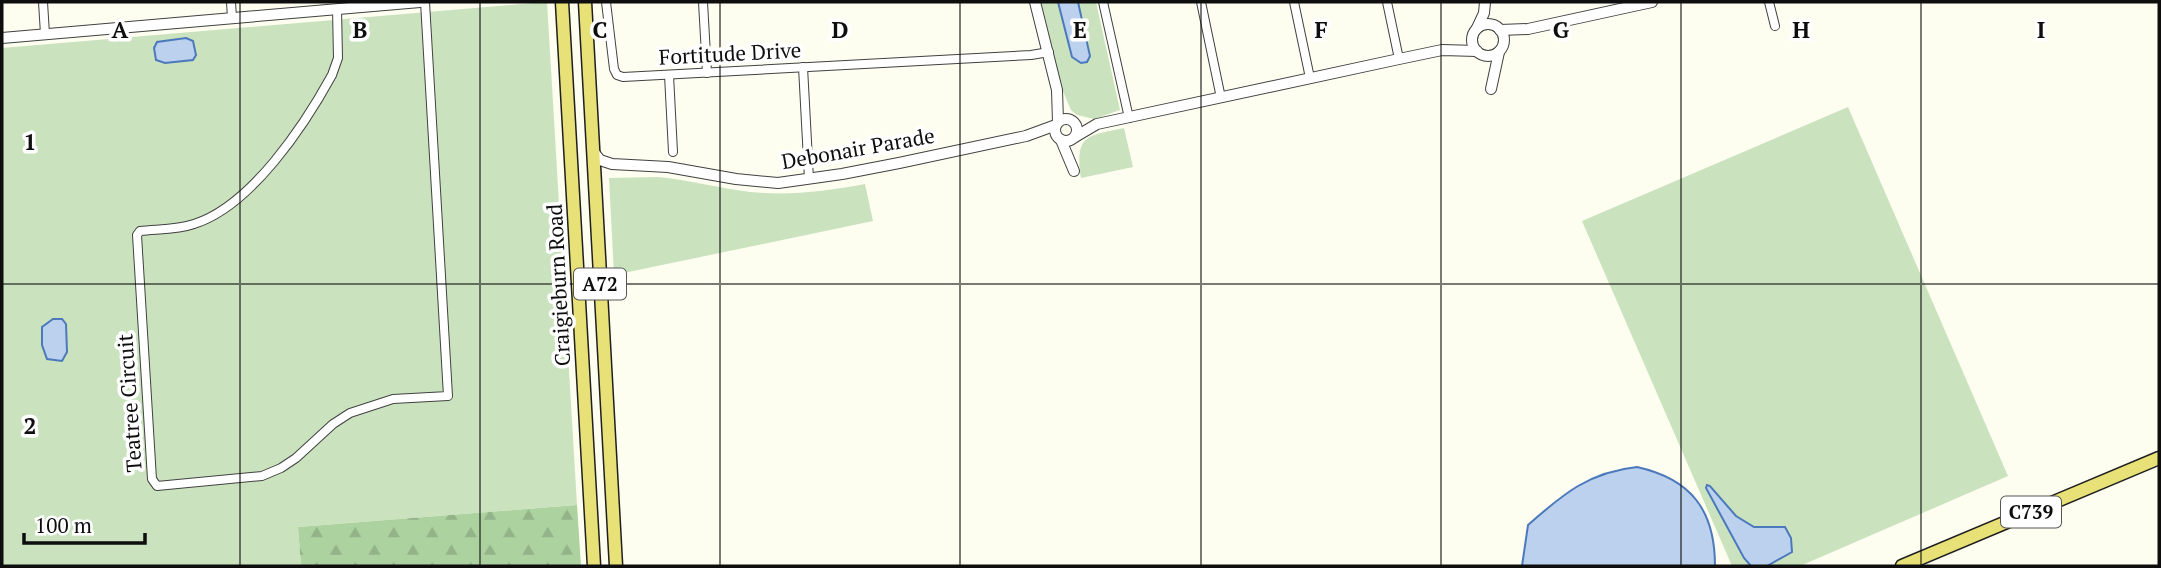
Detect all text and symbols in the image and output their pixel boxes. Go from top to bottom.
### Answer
text: A [112,14,129,45]
text: B [353,14,368,45]
text: C [593,14,608,45]
text: D [832,14,849,45]
text: E [1073,14,1087,45]
text: F [1314,14,1328,45]
text: G [1553,14,1570,45]
text: H [1792,14,1810,45]
text: I [2037,14,2045,45]
street label: Fortitude Drive [658,35,802,71]
street label: Debonair Parade [779,121,937,175]
text: 1 [24,126,37,157]
street label: Craigieburn Road [540,203,576,367]
road number: A72 [574,268,626,300]
street label: Teatree Circuit [110,333,148,473]
text: 2 [24,410,37,441]
road number: C739 [2001,496,2061,527]
scale bar [24,502,145,546]
text: 100 m [35,511,92,539]

